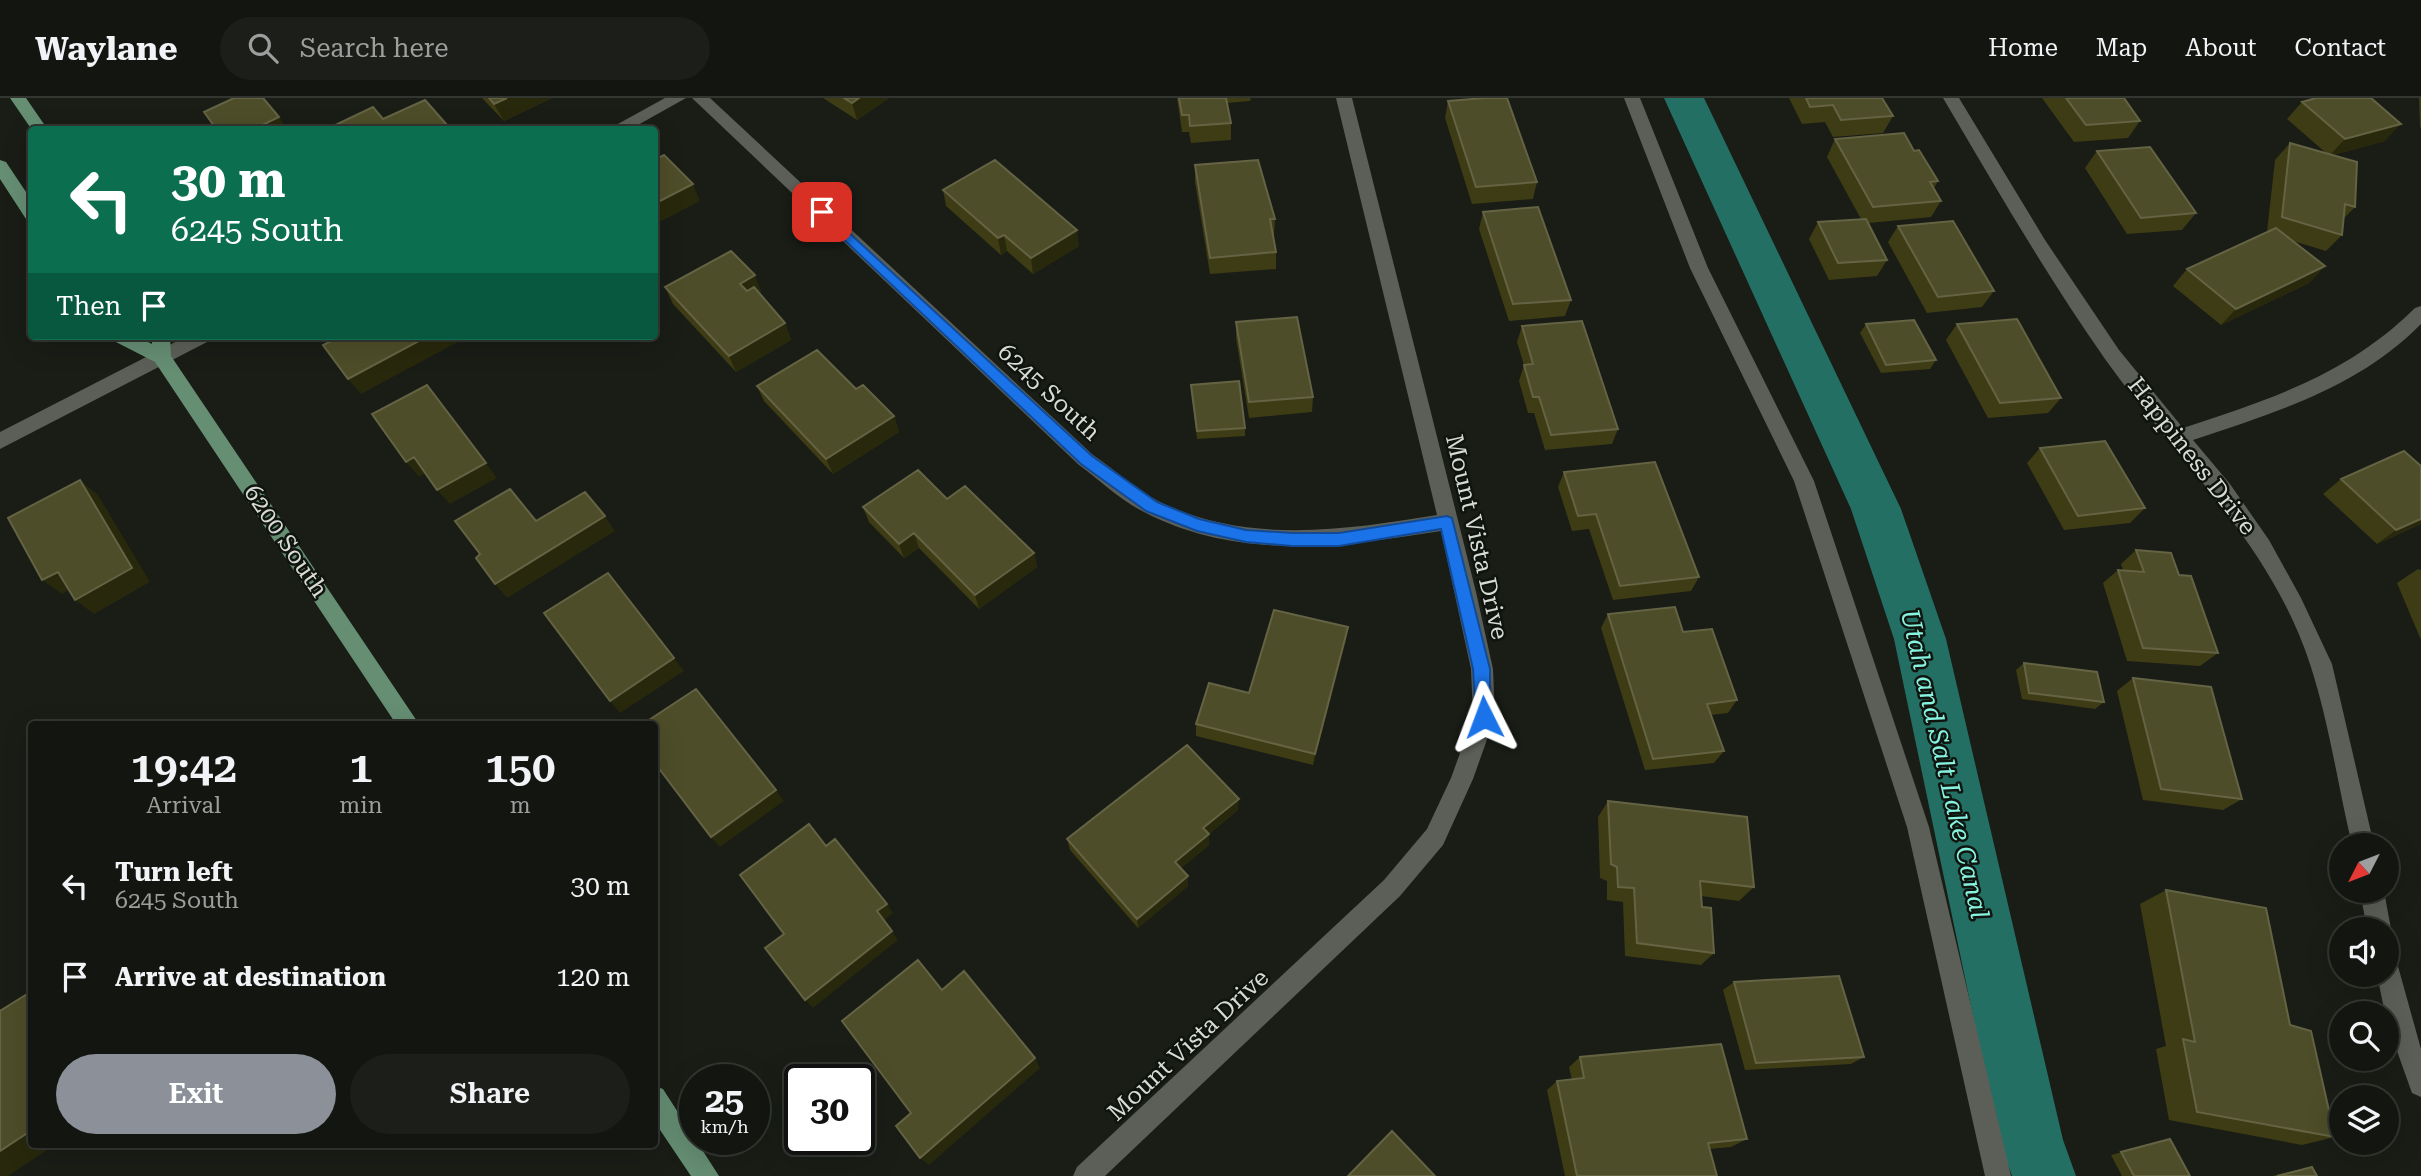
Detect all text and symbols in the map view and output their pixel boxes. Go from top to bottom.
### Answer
search box [220,17,710,80]
text: Waylane [35,29,178,68]
icon: search [244,29,282,67]
text: Search here [300,33,449,63]
text: Home [1988,34,2058,62]
text: Map [2096,34,2147,62]
text: About [2185,34,2256,62]
text: Contact [2294,34,2386,62]
text: 30 m [171,152,286,209]
icon: left [56,154,147,245]
pin [792,182,852,242]
icon: arrive [803,193,841,231]
text: 6245 South [171,211,343,249]
icon: arrive [135,287,173,325]
text: Then [56,291,121,321]
street label: 6245 South [992,338,1106,446]
street label: Happiness Drive [2122,372,2262,540]
street label: Mount Vista Drive [1440,432,1514,642]
street label: 6200 South [238,480,334,602]
water label: Utah and Salt Lake Canal [1895,606,1995,922]
position arrow [1447,680,1521,754]
text: 19:42 [130,743,237,792]
text: 1 [349,743,373,792]
text: 150 [485,743,556,792]
text: Arrival [146,792,221,819]
text: min [339,792,383,819]
text: m [510,792,531,819]
north arrow [2329,833,2399,903]
map controls [2329,833,2399,1155]
text: Turn left [115,857,233,887]
icon: left [56,867,94,905]
text: 30 m [571,871,630,901]
text: 6245 South [115,887,239,914]
button: sound [2329,917,2399,987]
icon: arrive [56,958,94,996]
text: Arrive at destination [115,962,386,992]
text: 120 m [556,962,630,992]
street label: Mount Vista Drive [1102,963,1274,1127]
button: search [2329,1001,2399,1071]
button: Exit [56,1054,336,1134]
button: Share [350,1054,630,1134]
speed limit sign: 30 [784,1064,875,1155]
text: 25 [705,1080,744,1121]
button: layers [2329,1085,2399,1155]
text: km/h [700,1116,749,1137]

